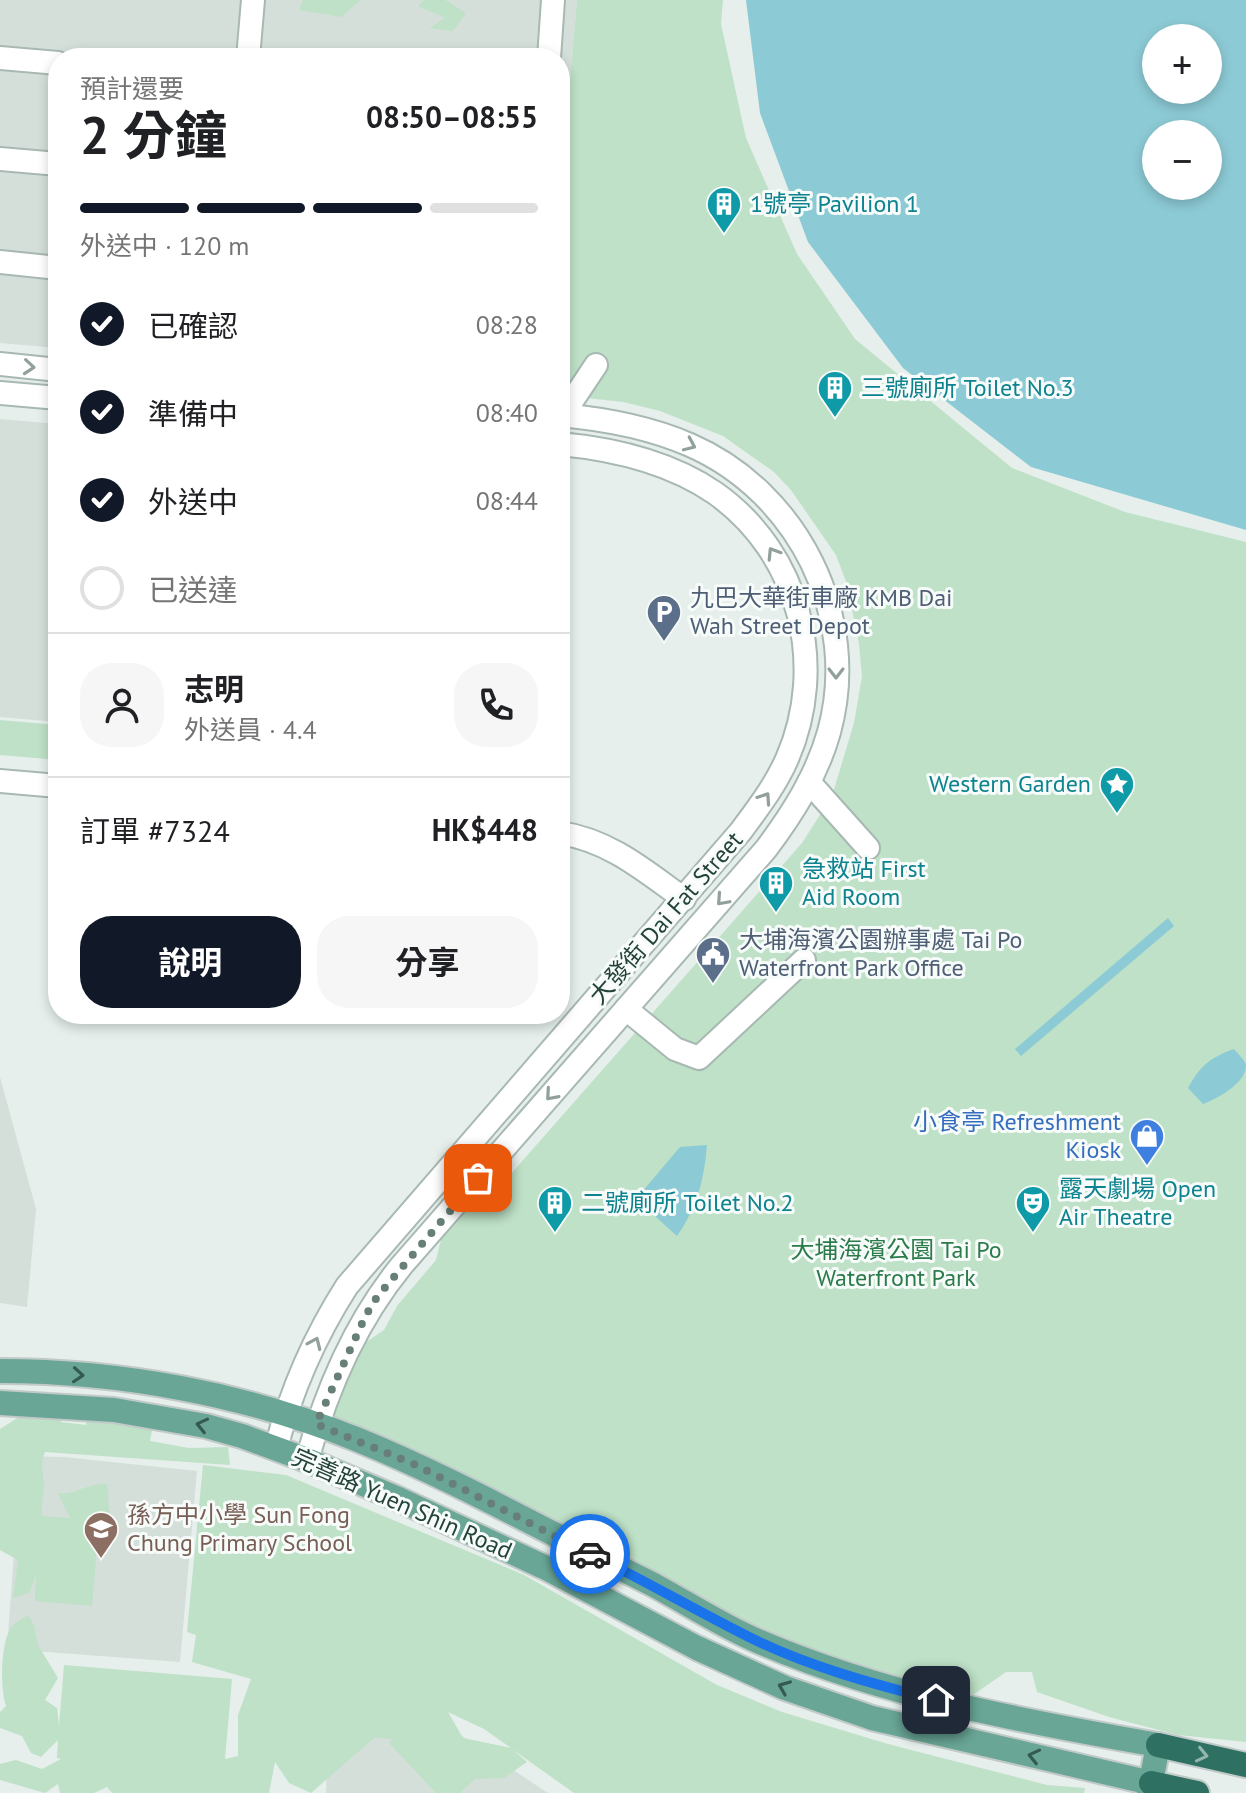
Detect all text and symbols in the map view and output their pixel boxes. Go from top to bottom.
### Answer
map controls [1142,24,1222,200]
button: + [1142,24,1222,104]
text: 預計還要 [80,72,184,105]
text: 08:50–08:55 [366,97,538,136]
text: 2 分鐘 [80,101,227,168]
button: − [1142,120,1222,200]
building icon: 1號亭 Pavilion 1 [705,185,743,235]
place label: 1號亭 Pavilion 1 [750,188,919,219]
text: 外送中 · 120 m [80,229,249,262]
icon: check [80,302,124,346]
text: 已確認 [148,306,238,345]
text: 08:28 [476,308,538,341]
one-way arrow [23,358,36,375]
building icon: 三號廁所 Toilet No.3 [816,369,854,419]
place label: 三號廁所 Toilet No.3 [861,372,1074,403]
icon: check [80,390,124,434]
text: 準備中 [148,394,238,433]
text: 08:40 [476,396,538,429]
one-way arrow [682,436,696,452]
icon: check [80,478,124,522]
text: 外送中 [148,482,238,521]
text: 08:44 [476,484,538,517]
one-way arrow [767,547,782,562]
text: 已送達 [148,570,238,609]
place label: 九巴大華街車廠 KMB Dai Wah Street Depot [690,582,953,641]
parking icon: 九巴大華街車廠 KMB Dai Wah Street Depot [645,593,683,643]
button: person [80,663,164,747]
button: phone [454,663,538,747]
one-way arrow [827,667,845,680]
text: 志明 [184,669,244,708]
text: 外送員 · 4.4 [184,713,317,746]
place icon: Western Garden [1098,765,1136,815]
place label: Western Garden [929,768,1091,799]
one-way arrow [755,792,770,807]
text: HK$448 [432,810,538,849]
text: 訂單 #7324 [80,811,230,850]
street label: 大發街 Dai Fat Street [582,825,749,1010]
place label: 急救站 First Aid Room [802,853,926,912]
building icon: 急救站 First Aid Room [757,864,795,914]
one-way arrow [718,890,732,905]
button: 說明 [80,916,301,1008]
button: 分享 [317,916,538,1008]
place label: 大埔海濱公園辦事處 Tai Po Waterfront Park Office [739,924,1022,983]
public building icon: 大埔海濱公園辦事處 Tai Po Waterfront Park Office [694,935,732,985]
one-way arrow [546,1085,560,1100]
place label: 小食亭 Refreshment Kiosk [913,1106,1121,1165]
shop icon: 小食亭 Refreshment Kiosk [1128,1117,1166,1167]
pin [444,1144,512,1212]
icon: bag [456,1156,500,1200]
place label: 露天劇場 Open Air Theatre [1059,1173,1216,1232]
building icon: 二號廁所 Toilet No.2 [536,1184,574,1234]
theatre icon: 露天劇場 Open Air Theatre [1014,1184,1052,1234]
place label: 二號廁所 Toilet No.2 [581,1187,794,1218]
park label: 大埔海濱公園 Tai Po Waterfront Park [790,1234,1002,1293]
one-way arrow [305,1336,321,1351]
one-way arrow [72,1367,85,1384]
one-way arrow [195,1417,209,1434]
street label: 完善路 Yuen Shin Road [287,1441,517,1566]
place label: 孫方中小學 Sun Fong Chung Primary School [127,1499,352,1558]
school or university icon: 孫方中小學 Sun Fong Chung Primary School [82,1510,120,1560]
courier [550,1514,630,1594]
icon: car [568,1532,612,1576]
pin [902,1666,970,1734]
icon: home [914,1678,958,1722]
one-way arrow [778,1680,792,1697]
one-way arrow [1195,1746,1208,1763]
one-way arrow [1028,1748,1042,1765]

